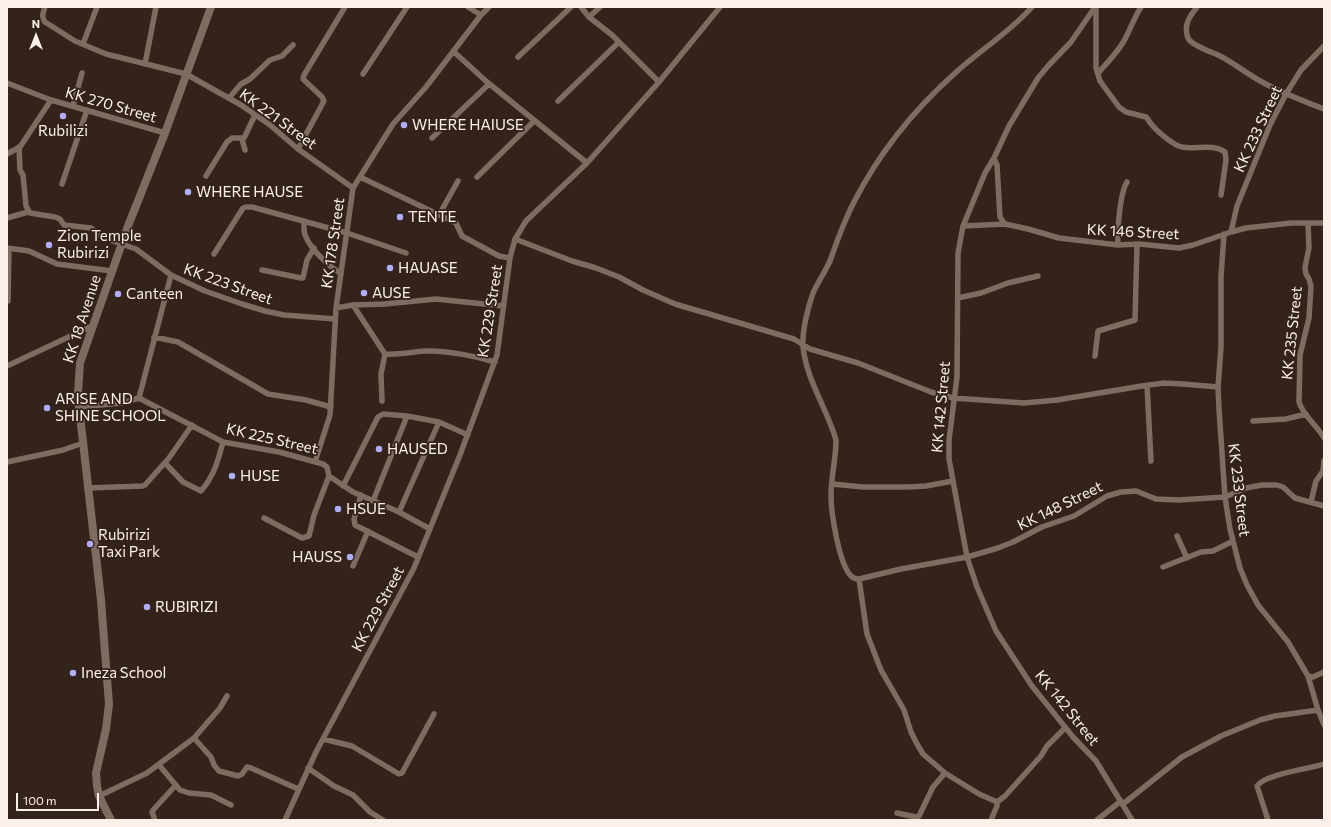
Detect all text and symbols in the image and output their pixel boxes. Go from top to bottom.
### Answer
north arrow [16,16,56,56]
text: N [32,17,40,30]
street label: KK 270 Street [63,83,159,127]
street label: KK 233 Street [1230,83,1286,175]
street label: KK 221 Street [236,85,320,153]
marker: Rubilizi [58,111,68,121]
place label: WHERE HAIUSE [412,116,524,134]
marker: WHERE HAIUSE [399,120,409,130]
place label: Rubilizi [38,122,88,140]
place label: WHERE HAUSE [196,183,303,201]
marker: WHERE HAUSE [183,187,193,197]
street label: KK 178 Street [318,196,348,290]
place label: TENTE [408,208,456,226]
marker: TENTE [395,212,405,222]
street label: KK 146 Street [1086,221,1180,243]
place label: Zion Temple Rubirizi [57,227,141,262]
marker: Zion Temple Rubirizi [44,240,54,250]
place label: HAUASE [398,259,458,277]
street label: KK 223 Street [181,260,275,308]
marker: HAUASE [385,263,395,273]
street label: KK 229 Street [474,263,506,359]
street label: KK 18 Avenue [59,273,105,365]
place label: AUSE [372,284,411,302]
place label: Canteen [126,285,183,303]
street label: KK 235 Street [1278,285,1306,381]
marker: AUSE [359,288,369,298]
marker: Canteen [113,289,123,299]
street label: KK 142 Street [928,360,954,454]
place label: ARISE AND SHINE SCHOOL [55,390,166,425]
marker: ARISE AND SHINE SCHOOL [42,403,52,413]
street label: KK 225 Street [224,420,320,458]
place label: HAUSED [387,440,448,458]
street label: KK 233 Street [1224,442,1254,538]
marker: HAUSED [374,444,384,454]
place label: HUSE [240,467,280,485]
marker: HUSE [227,471,237,481]
street label: KK 148 Street [1014,478,1106,534]
place label: HSUE [346,500,386,518]
marker: HSUE [333,504,343,514]
place label: Rubirizi Taxi Park [98,526,160,561]
marker: Rubirizi Taxi Park [85,539,95,549]
place label: HAUSS [292,548,342,566]
marker: HAUSS [345,552,355,562]
street label: KK 229 Street [348,563,408,655]
place label: RUBIRIZI [155,598,218,616]
marker: RUBIRIZI [142,602,152,612]
place label: Ineza School [81,664,166,682]
street label: KK 142 Street [1031,667,1103,749]
marker: Ineza School [68,668,78,678]
scale bar [18,785,101,811]
text: 100 m [23,793,57,807]

